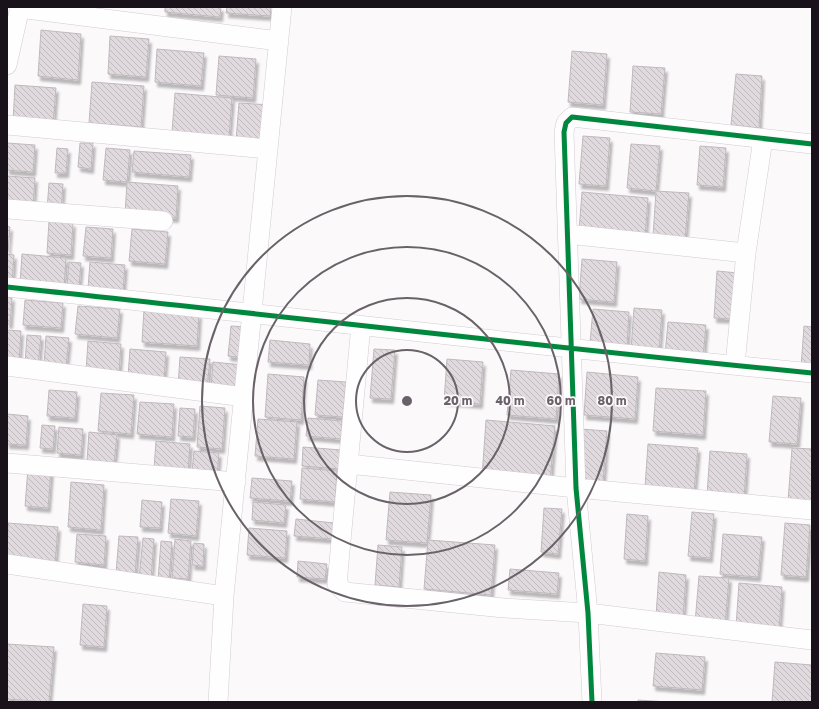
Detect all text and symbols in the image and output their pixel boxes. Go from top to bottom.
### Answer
text: 20 m [444,393,472,408]
text: 40 m [496,393,524,408]
text: 60 m [547,393,575,408]
text: 80 m [598,393,626,408]
centre of rings [400,394,414,408]

